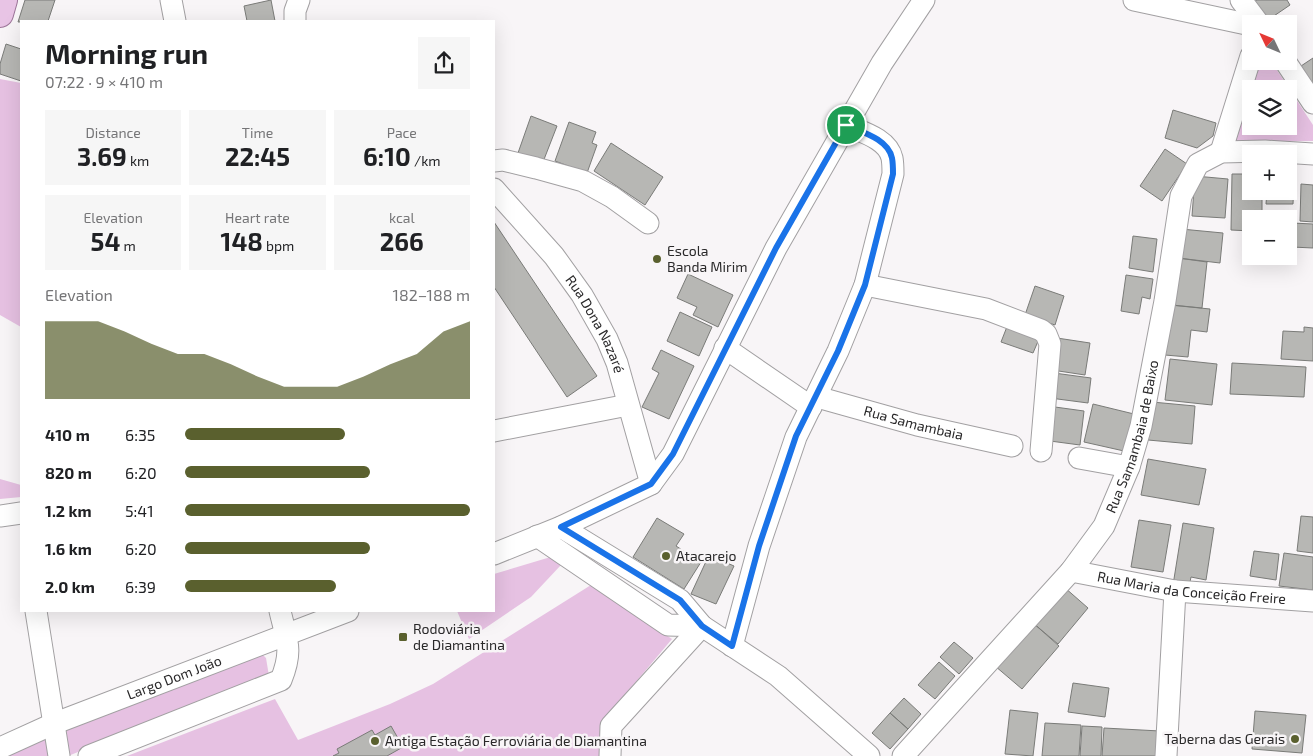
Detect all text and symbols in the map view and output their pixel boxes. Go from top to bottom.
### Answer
north arrow [1242,15,1298,70]
map controls [1242,15,1297,265]
text: Morning run [45,36,208,70]
button: share [418,37,470,89]
text: 07:22 · 9 × 410 m [45,72,163,91]
button: layers [1242,80,1297,135]
pin [825,104,867,146]
icon: arrive [832,111,860,139]
text: Distance [86,124,141,141]
text: Time [242,124,273,141]
text: Pace [387,124,417,141]
text: 3.69 [77,141,127,171]
text: 22:45 [225,141,290,171]
text: 6:10 [363,141,411,171]
button: + [1242,145,1297,200]
text: km [127,152,149,169]
text: /km [411,152,441,169]
text: Elevation [83,209,143,226]
text: Heart rate [225,209,290,226]
text: kcal [389,209,415,226]
button: − [1242,210,1297,265]
text: 54 [91,226,120,256]
text: 148 [221,226,263,256]
text: 266 [380,226,424,256]
text: m [120,237,136,254]
text: bpm [263,237,294,254]
place label: Escola Banda Mirim [667,242,747,275]
marker: Escola Banda Mirim [651,253,663,265]
street label: Rua Dona Nazaré [562,272,628,375]
text: Elevation [45,285,113,304]
text: 182–188 m [393,285,470,304]
street label: Rua Samambaia de Baixo [1101,358,1161,515]
street label: Rua Samambaia [862,402,965,443]
text: 410 m [45,425,90,444]
text: 6:35 [125,425,155,444]
text: 820 m [45,463,92,482]
text: 6:20 [125,463,157,482]
text: 1.2 km [45,501,92,520]
text: 5:41 [125,501,154,520]
text: 1.6 km [45,539,92,558]
text: 6:20 [125,539,157,558]
place label: Atacarejo [676,547,737,564]
marker: Atacarejo [660,550,672,562]
street label: Rua Maria da Conceição Freire [1096,567,1287,607]
text: 2.0 km [45,577,95,596]
text: 6:39 [125,577,156,596]
place label: Rodoviária de Diamantina [413,620,505,653]
marker: Rodoviária de Diamantina [397,631,409,643]
street label: Largo Dom João [124,651,224,703]
place label: Taberna das Gerais [1164,730,1285,747]
place label: Antiga Estação Ferroviária de Diamantina [385,732,647,750]
marker: Taberna das Gerais [1289,733,1301,745]
marker: Antiga Estação Ferroviária de Diamantina [369,735,381,747]

